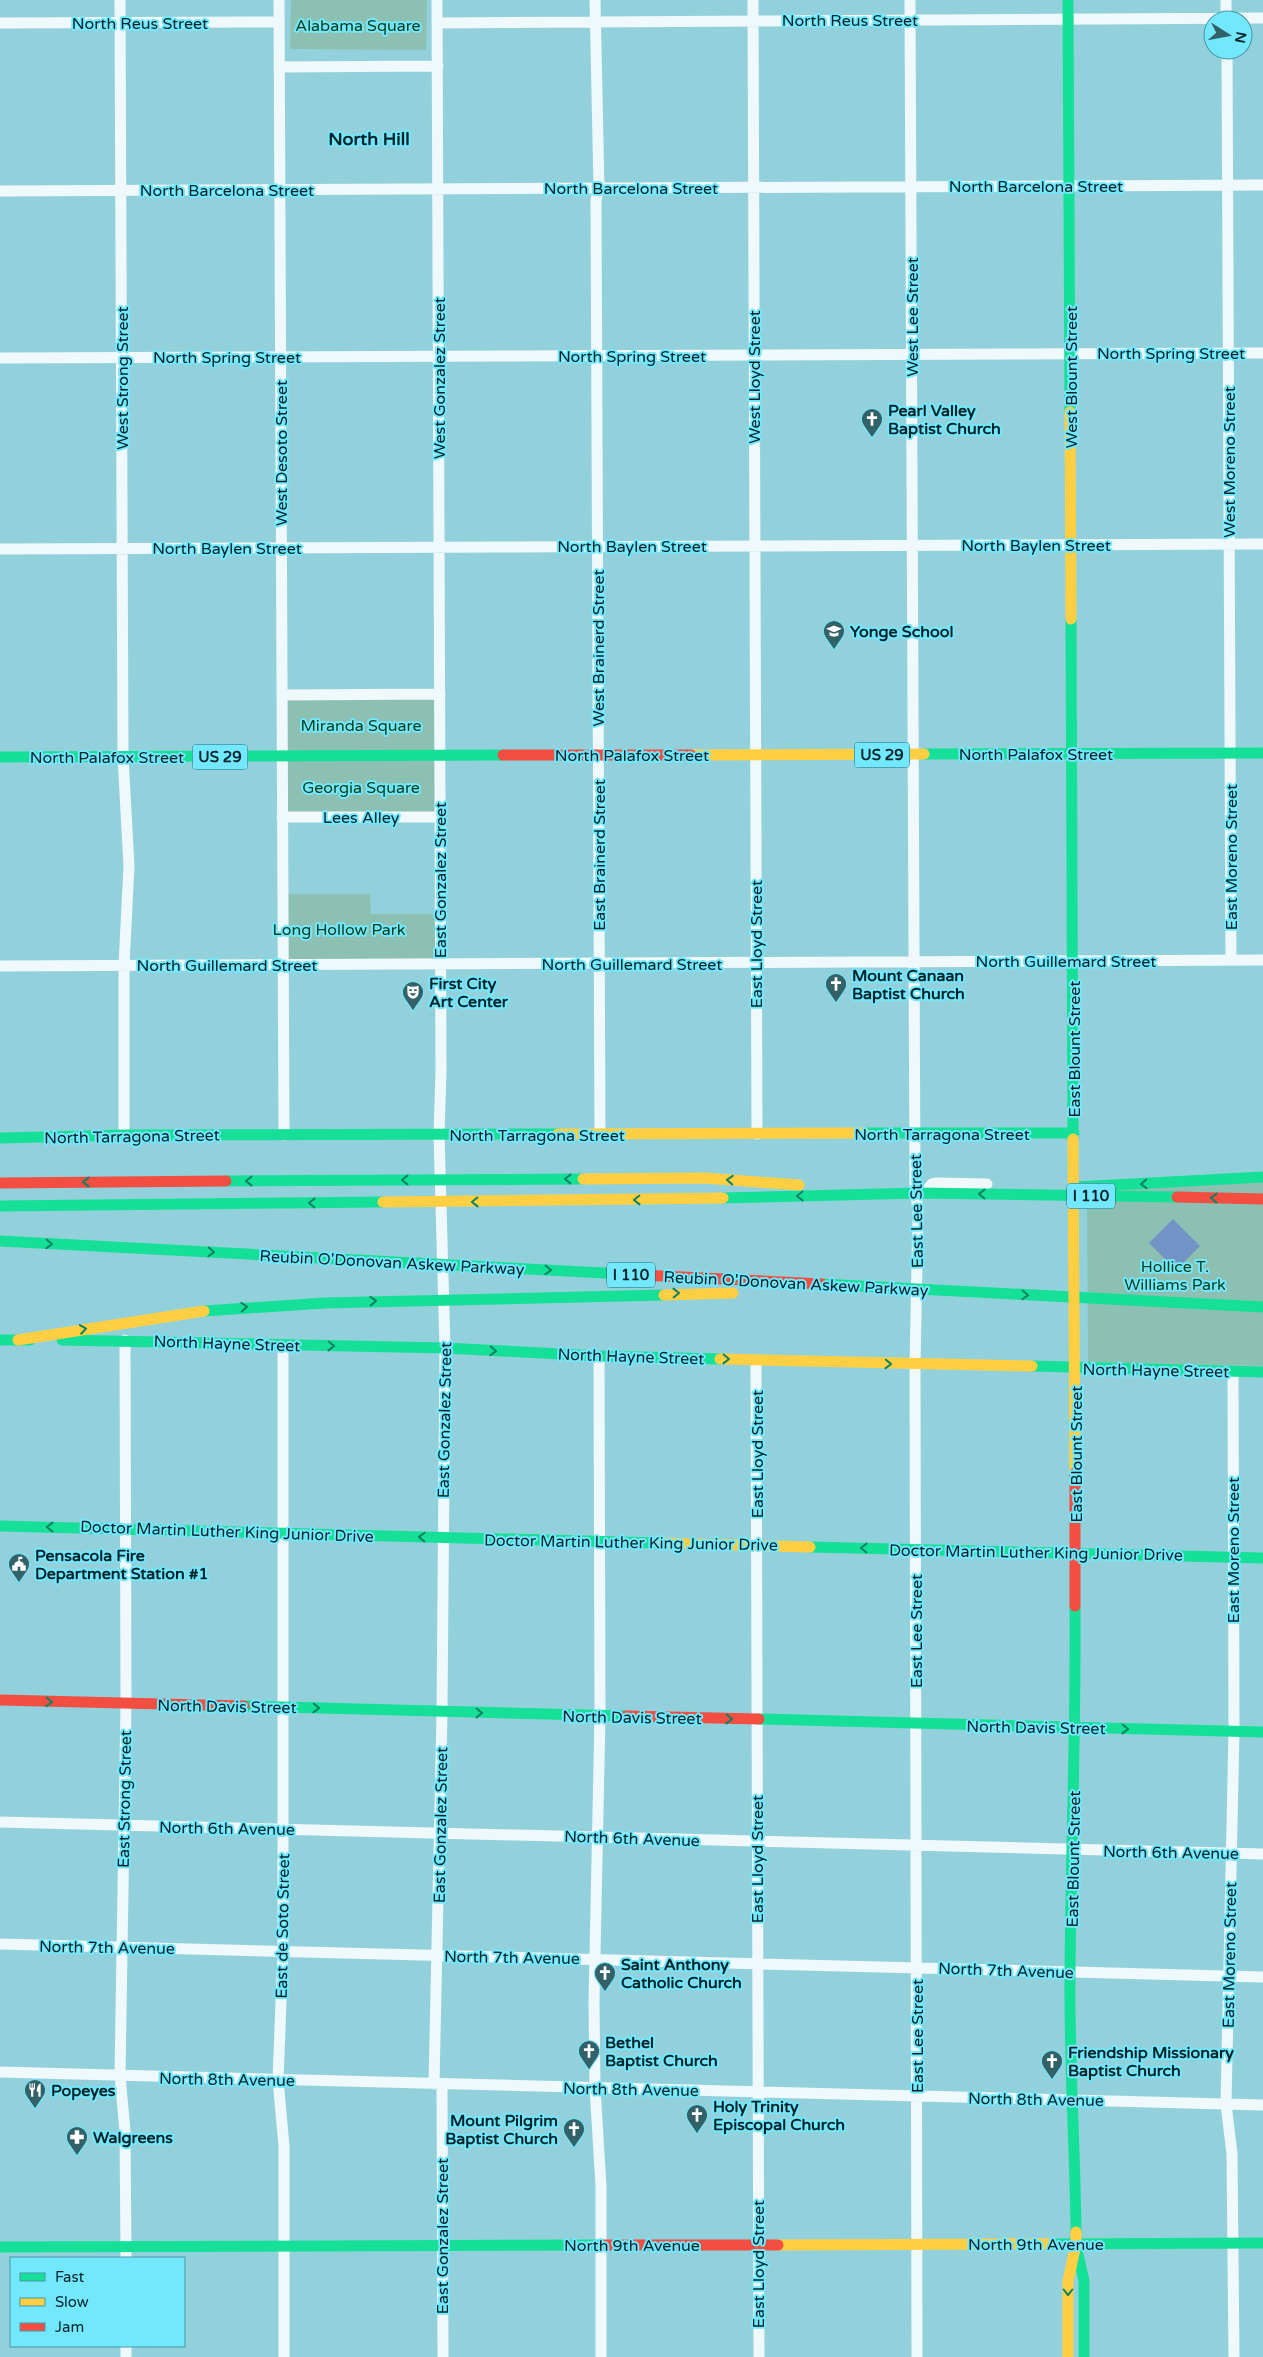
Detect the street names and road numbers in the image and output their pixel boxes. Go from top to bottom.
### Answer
street label: North Reus Street [782,11,918,31]
street label: North Reus Street [72,14,208,34]
street label: North Barcelona Street [949,177,1123,197]
street label: North Barcelona Street [544,179,718,199]
street label: North Barcelona Street [140,181,314,201]
street label: West Lee Street [903,257,923,377]
street label: West Gonzalez Street [430,297,450,459]
street label: West Strong Street [113,306,133,450]
street label: West Blount Street [1062,306,1082,448]
street label: West Lloyd Street [745,310,765,444]
street label: North Spring Street [1097,344,1245,364]
street label: North Spring Street [558,347,706,367]
street label: North Spring Street [153,348,301,368]
street label: West Desoto Street [272,380,292,526]
street label: West Moreno Street [1220,386,1240,538]
street label: North Baylen Street [961,536,1111,556]
street label: North Baylen Street [557,537,707,557]
street label: North Baylen Street [152,539,302,559]
street label: West Brainerd Street [589,569,609,727]
road number: US 29 [854,742,910,768]
road number: US 29 [192,744,248,770]
street label: North Palafox Street [959,745,1113,765]
street label: North Palafox Street [555,746,709,766]
street label: North Palafox Street [30,748,184,768]
street label: East Brainerd Street [590,779,610,931]
street label: East Moreno Street [1222,784,1242,930]
street label: East Gonzalez Street [431,802,451,958]
street label: Lees Alley [323,808,400,828]
street label: East Lloyd Street [747,880,767,1008]
street label: North Guillemard Street [976,952,1156,972]
street label: North Guillemard Street [542,955,722,975]
street label: North Guillemard Street [137,956,317,976]
street label: East Blount Street [1065,981,1085,1117]
street label: North Tarragona Street [44,1125,220,1149]
street label: North Tarragona Street [854,1125,1030,1145]
street label: North Tarragona Street [449,1126,625,1146]
street label: East Lee Street [906,1154,928,1268]
road number: I 110 [1067,1184,1115,1208]
street label: Reubin O'Donovan Askew Parkway [259,1246,525,1280]
road number: I 110 [607,1262,655,1288]
street label: Reubin O'Donovan Askew Parkway [663,1267,929,1301]
street label: North Hayne Street [153,1331,301,1357]
street label: East Gonzalez Street [434,1342,456,1498]
street label: North Hayne Street [557,1344,705,1370]
street label: North Hayne Street [1082,1360,1230,1382]
street label: East Blount Street [1067,1386,1087,1522]
street label: East Lloyd Street [748,1390,768,1518]
street label: East Moreno Street [1224,1477,1244,1623]
street label: Doctor Martin Luther King Junior Drive [80,1517,374,1547]
street label: Doctor Martin Luther King Junior Drive [484,1530,778,1556]
street label: Doctor Martin Luther King Junior Drive [889,1540,1183,1566]
street label: East Lee Street [907,1574,927,1688]
street label: North Davis Street [157,1696,297,1718]
street label: North Davis Street [562,1707,702,1729]
street label: North Davis Street [966,1717,1106,1739]
street label: East Strong Street [114,1730,136,1868]
street label: East Gonzalez Street [430,1747,452,1903]
street label: East Blount Street [1063,1790,1085,1928]
street label: East Lloyd Street [748,1795,768,1923]
street label: North 6th Avenue [159,1818,295,1840]
street label: North 6th Avenue [564,1827,700,1851]
street label: North 6th Avenue [1103,1842,1239,1864]
street label: East de Soto Street [272,1853,294,1999]
street label: East Moreno Street [1219,1882,1241,2028]
street label: North 7th Avenue [39,1937,175,1959]
street label: North 7th Avenue [444,1947,580,1969]
street label: North 7th Avenue [938,1959,1074,1983]
street label: East Lee Street [908,1979,928,2093]
street label: North 8th Avenue [159,2069,295,2091]
street label: North 8th Avenue [563,2079,699,2101]
street label: North 8th Avenue [968,2089,1104,2111]
street label: East Gonzalez Street [433,2158,453,2314]
street label: East Lloyd Street [749,2200,769,2328]
street label: North 9th Avenue [968,2235,1104,2255]
street label: North 9th Avenue [564,2236,700,2256]

